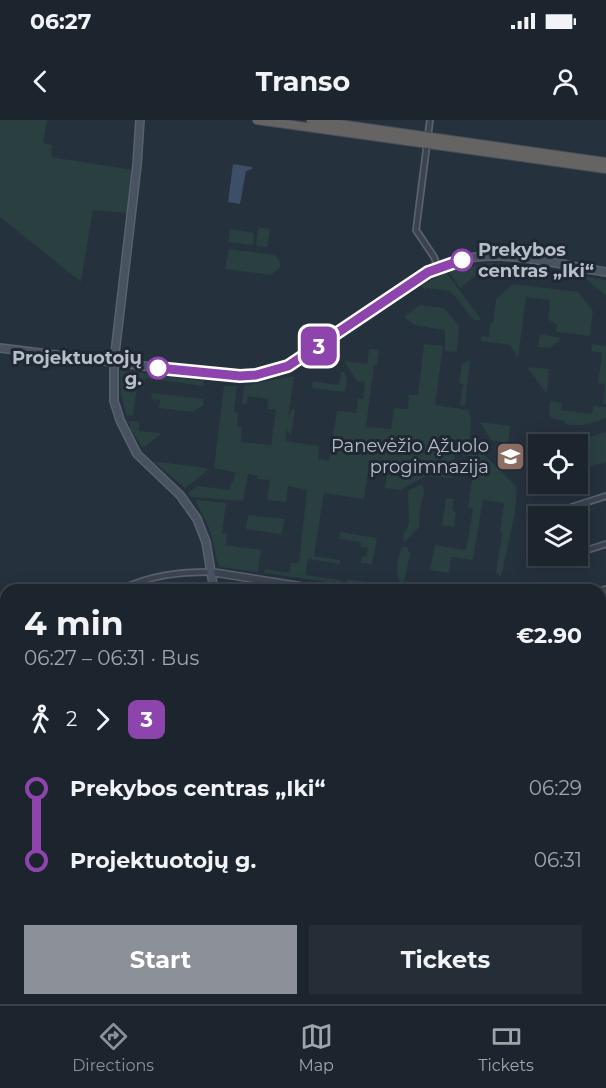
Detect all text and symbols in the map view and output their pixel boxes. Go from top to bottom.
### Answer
text: 06:27 [30,8,91,35]
icon: back [24,65,57,98]
text: Transo [256,65,350,98]
icon: person [549,65,582,98]
place label: Prekybos centras „Iki“ [478,239,594,282]
marker: Prekybos centras „Iki“ [451,249,473,271]
line badge: 3 [300,326,338,366]
text: 3 [313,334,325,359]
place label: Projektuotojų g. [12,347,142,390]
marker: Projektuotojų g. [147,357,169,379]
map controls [528,434,588,566]
button: locate [528,434,588,494]
place label: Panevėžio Ąžuolo progimnazija [331,435,489,478]
school or university icon: Panevėžio Ąžuolo progimnazija [494,440,526,472]
button: layers [528,506,588,566]
text: 4 min [24,603,123,643]
text: €2.90 [516,622,582,649]
text: 06:27 – 06:31 · Bus [24,646,199,670]
icon: walk [24,703,57,736]
icon: forward [86,703,119,736]
text: 2 [66,707,77,731]
text: 3 [140,707,153,732]
text: Prekybos centras „Iki“ [70,775,325,802]
text: 06:29 [529,776,582,800]
text: Projektuotojų g. [70,847,256,874]
text: 06:31 [534,848,582,872]
button: Start [24,925,297,994]
button: Tickets [309,925,582,994]
tab: Directions [72,1020,154,1075]
tab: Map [298,1020,334,1075]
tab: Tickets [478,1020,534,1075]

